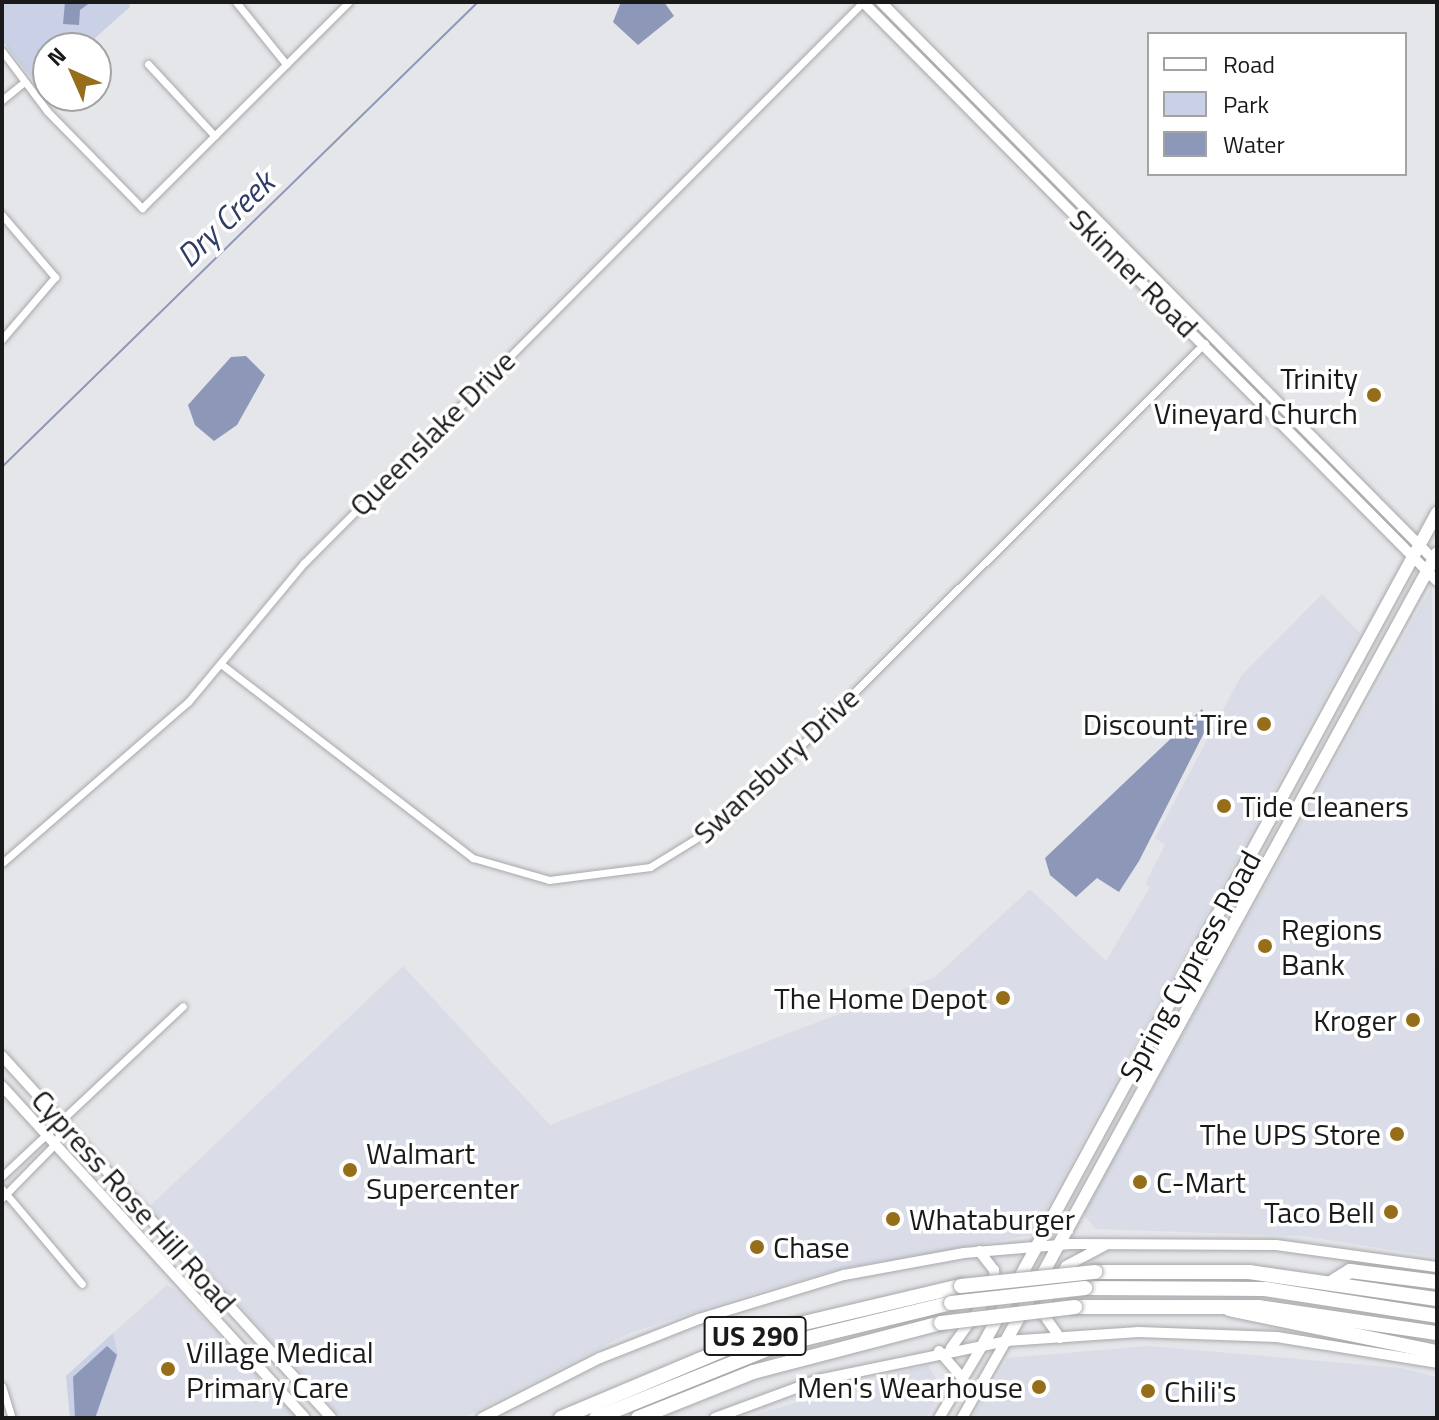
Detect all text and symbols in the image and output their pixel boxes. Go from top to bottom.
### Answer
north arrow [32,32,112,112]
legend [1147,32,1407,176]
text: N [39,39,74,74]
text: Road [1223,46,1275,82]
text: Park [1223,86,1269,122]
text: Water [1223,126,1285,162]
water label: Dry Creek [168,163,282,275]
street label: Skinner Road [1062,201,1206,345]
street label: Queenslake Drive [342,343,522,523]
place label: Trinity Vineyard Church [1154,360,1358,430]
marker: Trinity Vineyard Church [1365,386,1383,404]
street label: Swansbury Drive [686,679,866,851]
place label: Discount Tire [1083,706,1248,742]
marker: Discount Tire [1255,715,1273,733]
place label: Tide Cleaners [1240,788,1409,824]
marker: Tide Cleaners [1215,797,1233,815]
street label: Spring Cypress Road [1112,844,1268,1088]
place label: Regions Bank [1281,911,1382,982]
marker: Regions Bank [1256,937,1274,955]
place label: The Home Depot [774,980,987,1016]
marker: The Home Depot [994,989,1012,1007]
place label: Kroger [1313,1002,1397,1038]
marker: Kroger [1404,1011,1422,1029]
street label: Cypress Rose Hill Road [24,1082,244,1320]
place label: The UPS Store [1200,1116,1381,1152]
marker: The UPS Store [1388,1125,1406,1143]
place label: Walmart Supercenter [366,1135,519,1206]
marker: Walmart Supercenter [341,1161,359,1179]
place label: C-Mart [1156,1164,1246,1200]
marker: C-Mart [1131,1173,1149,1191]
place label: Taco Bell [1264,1194,1375,1230]
place label: Whataburger [909,1201,1075,1237]
marker: Taco Bell [1382,1203,1400,1221]
marker: Whataburger [884,1210,902,1228]
place label: Chase [773,1229,850,1265]
marker: Chase [748,1238,766,1256]
road number: US 290 [703,1312,807,1360]
place label: Village Medical Primary Care [186,1334,374,1404]
marker: Village Medical Primary Care [157,1358,179,1380]
place label: Men's Wearhouse [797,1369,1023,1405]
place label: Chili's [1164,1373,1237,1409]
marker: Men's Wearhouse [1030,1378,1048,1396]
marker: Chili's [1139,1382,1157,1400]

